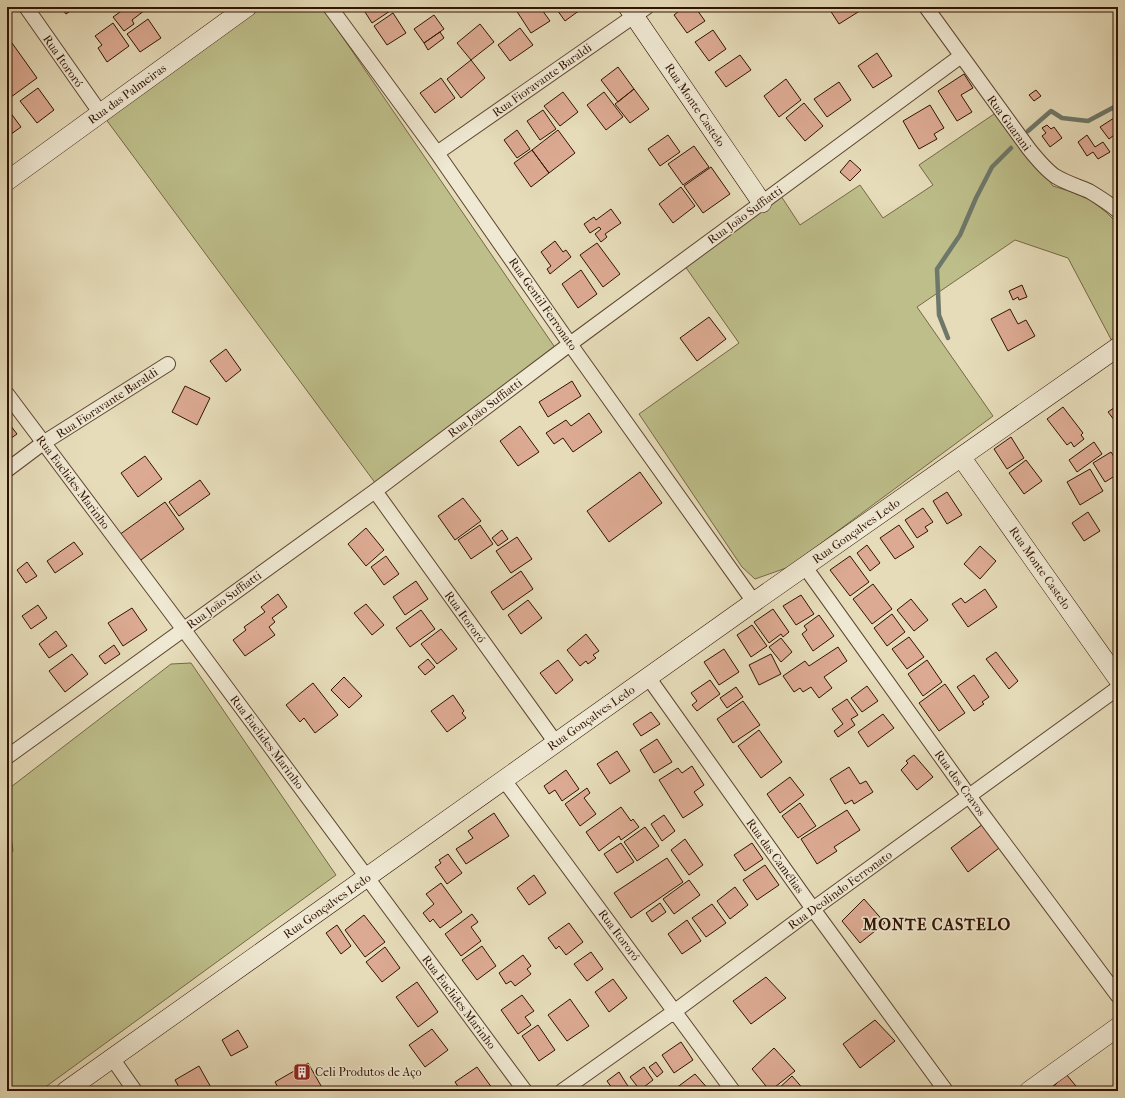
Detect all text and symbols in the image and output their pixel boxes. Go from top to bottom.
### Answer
street label: Rua Itororó [40,32,86,90]
street label: Rua Fioravante Baraldi [490,40,595,120]
street label: Rua das Palmeiras [85,61,169,127]
street label: Rua Monte Castelo [662,61,728,149]
street label: Rua Guarani [984,92,1034,154]
street label: Rua João Suffiatti [705,183,786,247]
street label: Rua Gentil Ferronato [506,255,580,353]
street label: Rua Fioravante Baraldi [54,365,161,441]
street label: Rua João Suffiatti [445,375,525,440]
street label: Rua Euclides Marinho [33,432,113,532]
street label: Rua Gonçalves Ledo [810,496,903,567]
street label: Rua Monte Castelo [1006,524,1074,612]
street label: Rua João Suffiatti [184,568,265,632]
street label: Rua Itororó [442,588,488,646]
street label: Rua Gonçalves Ledo [545,683,638,754]
street label: Rua Euclides Marinho [227,692,307,792]
street label: Rua dos Cravos [931,747,989,819]
street label: Rua das Camélias [743,816,807,896]
street label: Rua Deolindo Ferronato [785,848,895,932]
street label: Rua Gonçalves Ledo [281,871,374,942]
street label: Rua Itororó [595,907,643,963]
district label: MONTE CASTELO [862,915,1011,934]
street label: Rua Euclides Marinho [419,952,499,1052]
building icon: Celi Produtos de Aço [292,1062,312,1082]
place label: Celi Produtos de Aço [315,1065,422,1080]

